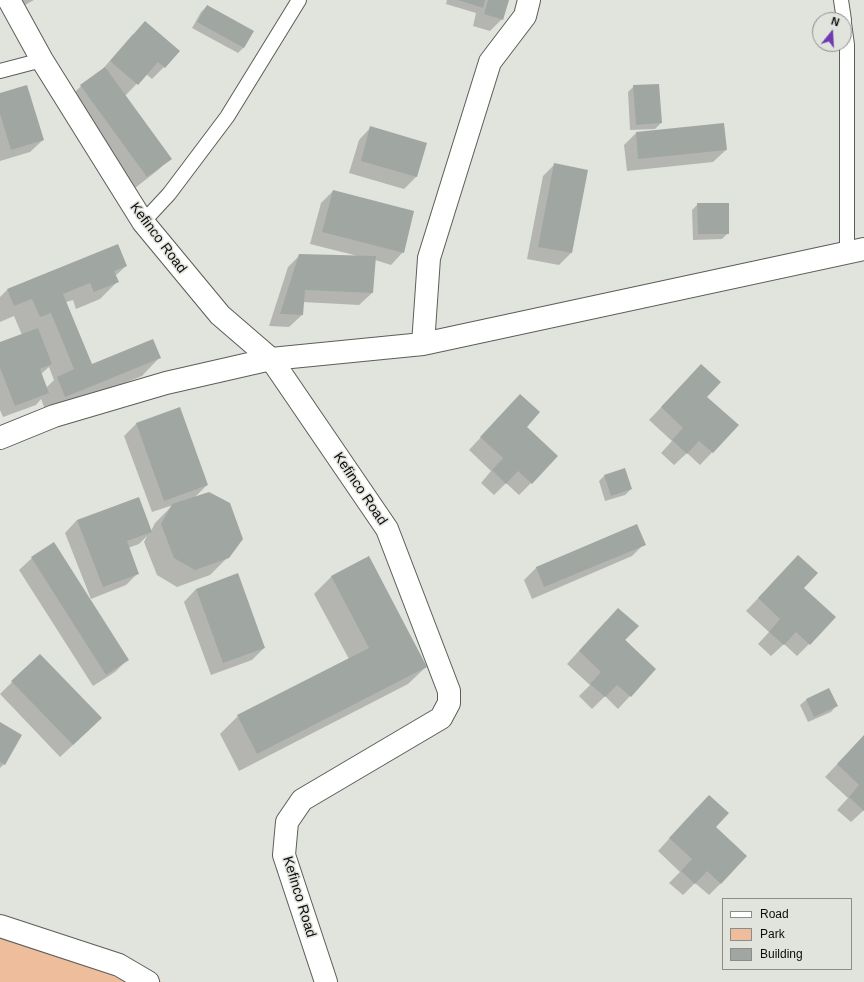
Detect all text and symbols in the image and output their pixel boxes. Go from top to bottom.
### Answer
north arrow [812,12,852,52]
text: N [830,15,841,28]
street label: Kefinco Road [126,199,190,277]
street label: Kefinco Road [330,449,390,529]
street label: Kefinco Road [279,854,319,940]
legend [722,898,852,970]
text: Road [760,907,789,921]
text: Park [760,927,785,941]
text: Building [760,947,803,961]

